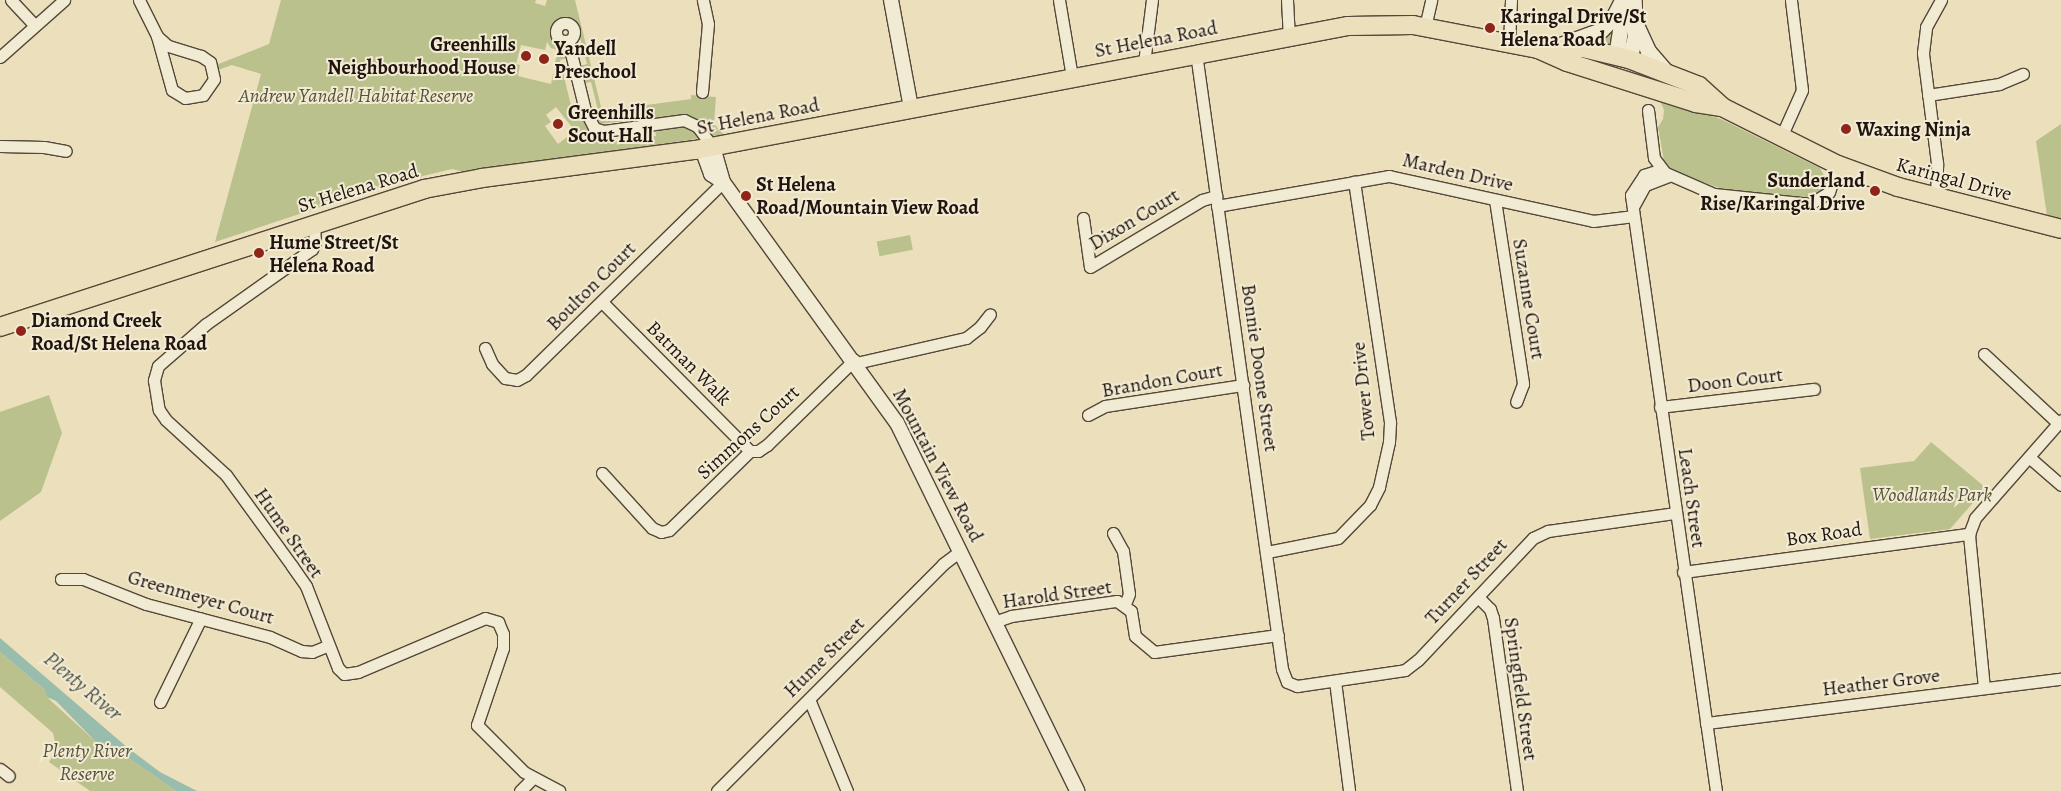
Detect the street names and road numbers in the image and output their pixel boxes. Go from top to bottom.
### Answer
street label: St Helena Road [1093,15,1219,63]
street label: St Helena Road [695,92,821,140]
street label: Marden Drive [1400,148,1516,196]
street label: Karingal Drive [1894,152,2014,206]
street label: St Helena Road [295,158,421,218]
street label: Dixon Court [1085,183,1183,255]
street label: Boulton Court [541,236,641,336]
street label: Suzanne Court [1508,237,1550,361]
street label: Bonnie Doone Street [1236,283,1284,453]
street label: Batman Walk [642,316,736,410]
street label: Tower Drive [1346,341,1380,441]
street label: Brandon Court [1100,358,1224,402]
street label: Doon Court [1686,362,1784,398]
street label: Simmons Court [692,380,804,484]
street label: Mountain View Road [887,384,989,546]
street label: Leach Street [1673,446,1711,550]
street label: Hume Street [249,483,329,583]
street label: Box Road [1785,517,1863,551]
street label: Turner Street [1420,533,1512,629]
street label: Greenmeyer Court [125,565,277,629]
street label: Harold Street [1001,574,1113,614]
street label: Hume Street [779,612,869,702]
street label: Springfield Street [1499,616,1543,762]
street label: Heather Grove [1821,663,1941,701]

